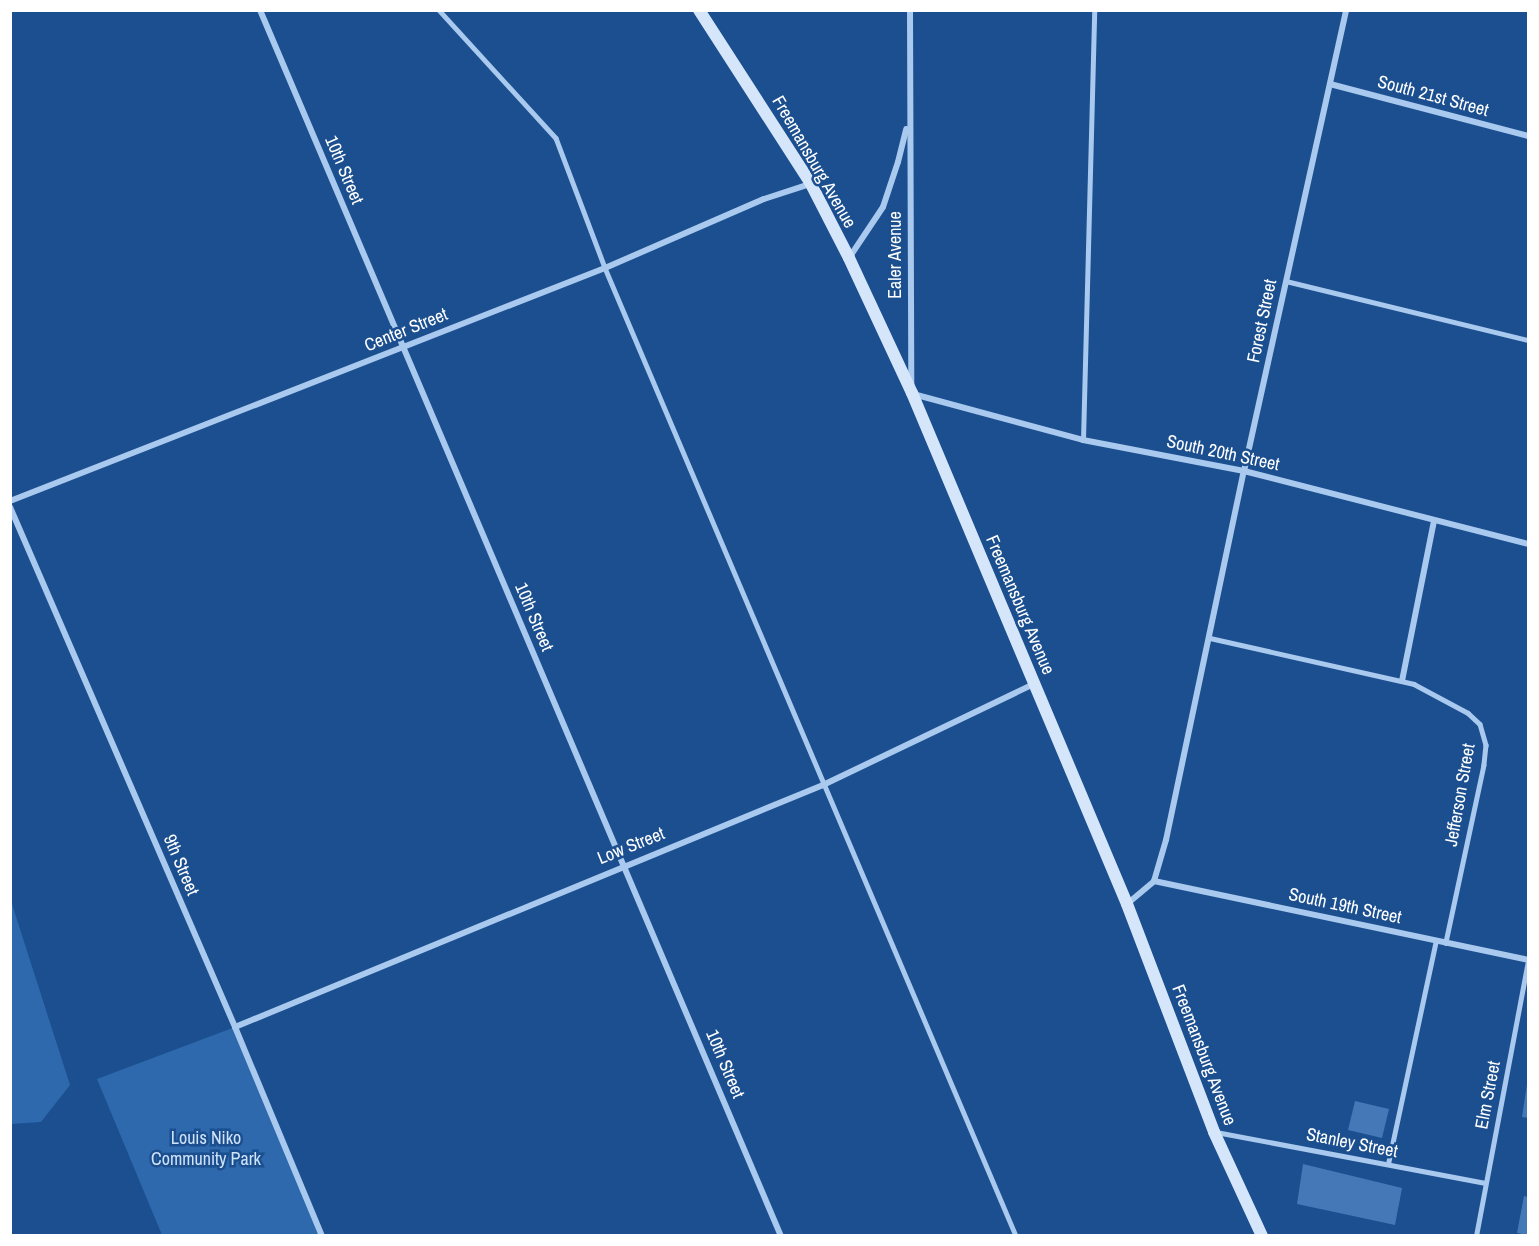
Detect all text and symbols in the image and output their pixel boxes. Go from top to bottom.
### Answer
street label: South 21st Street [1375,71,1491,121]
street label: Freemansburg Avenue [767,92,861,232]
street label: 10th Street [320,133,368,207]
street label: Ealer Avenue [884,211,906,299]
street label: Forest Street [1243,277,1281,365]
street label: Center Street [361,304,451,356]
street label: South 20th Street [1165,430,1281,476]
street label: Freemansburg Avenue [981,532,1059,678]
street label: 10th Street [510,580,558,654]
street label: Jefferson Street [1440,742,1480,848]
street label: Low Street [594,823,668,869]
street label: 9th Street [159,831,203,899]
street label: South 19th Street [1287,883,1403,929]
street label: Freemansburg Avenue [1167,981,1241,1129]
street label: 10th Street [701,1027,749,1101]
street label: Elm Street [1471,1059,1505,1131]
street label: Stanley Street [1304,1124,1400,1162]
park label: Louis Niko Community Park [151,1128,261,1170]

